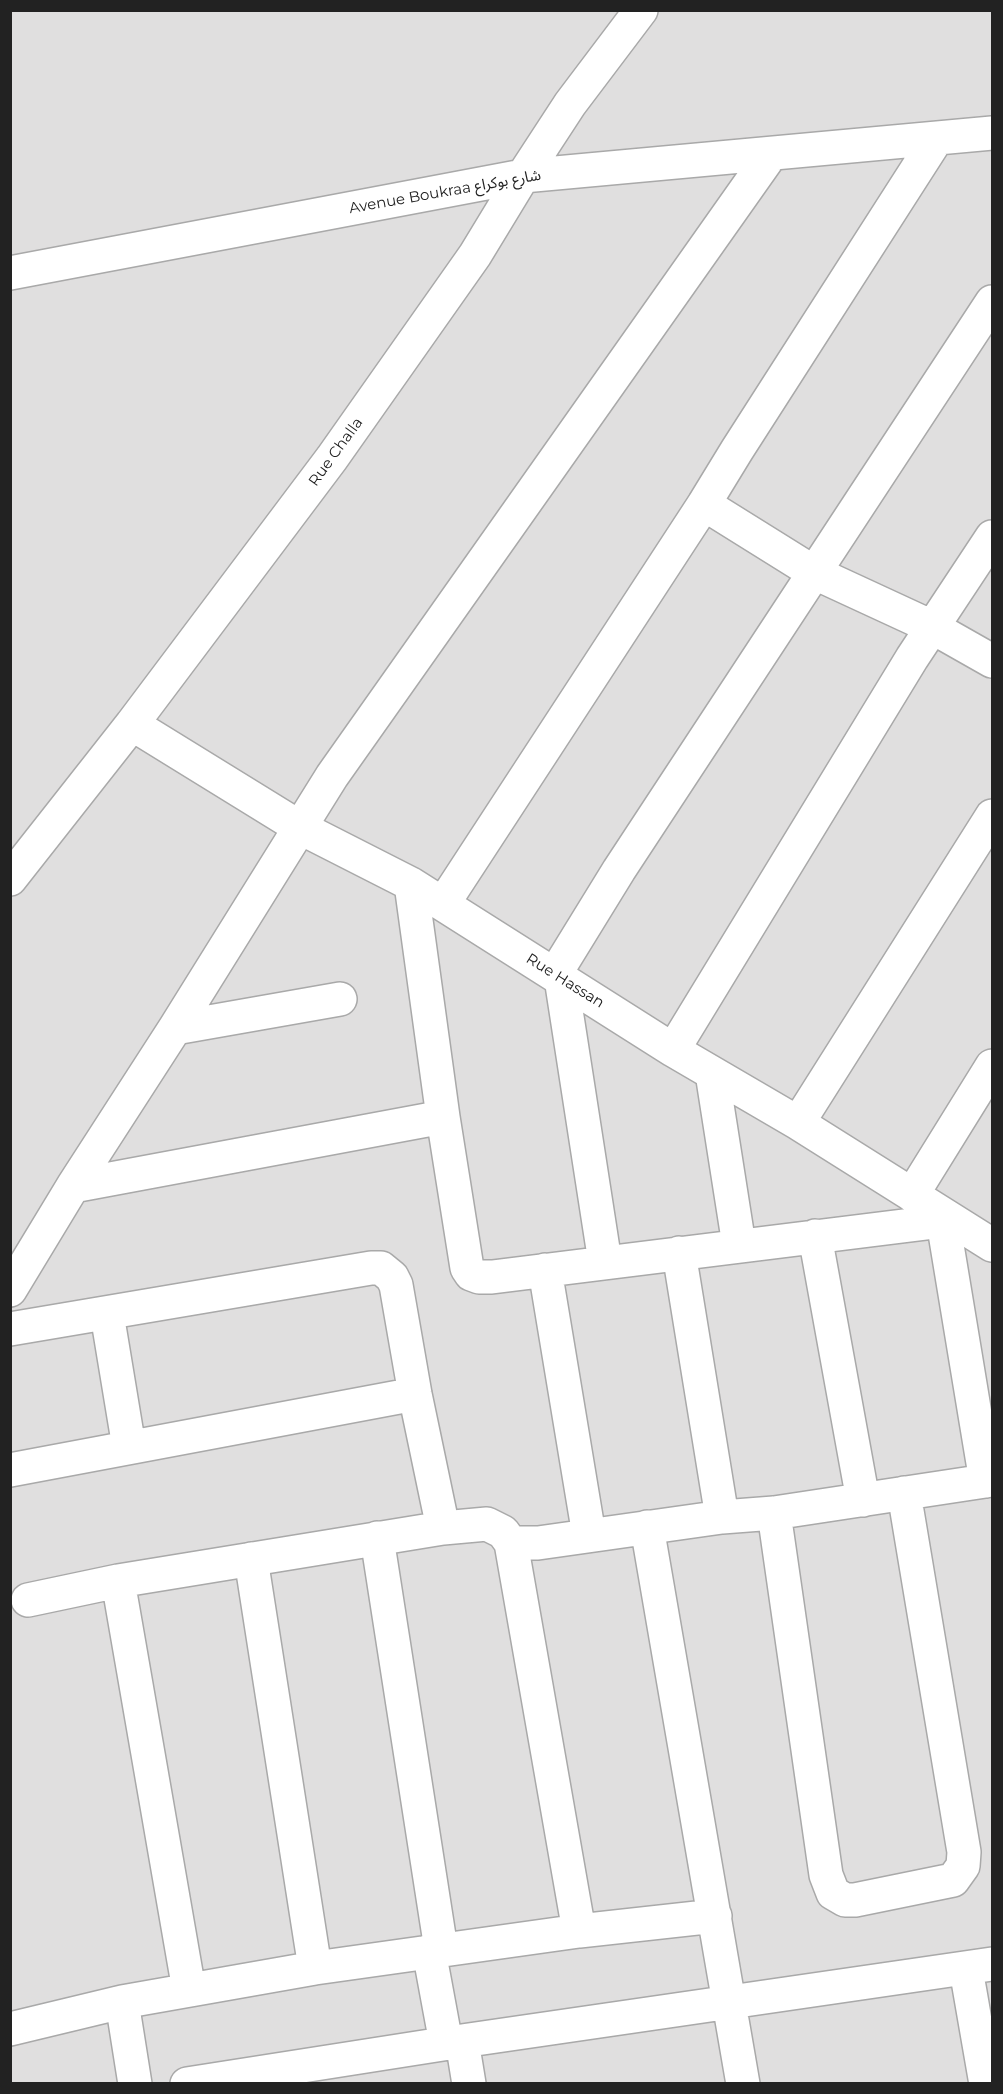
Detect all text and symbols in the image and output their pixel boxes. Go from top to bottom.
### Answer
street label: Avenue Boukraa شارع بوكراع [348,166,542,218]
street label: Rue Challa [305,414,367,490]
street label: Rue Hassan [523,950,607,1012]

